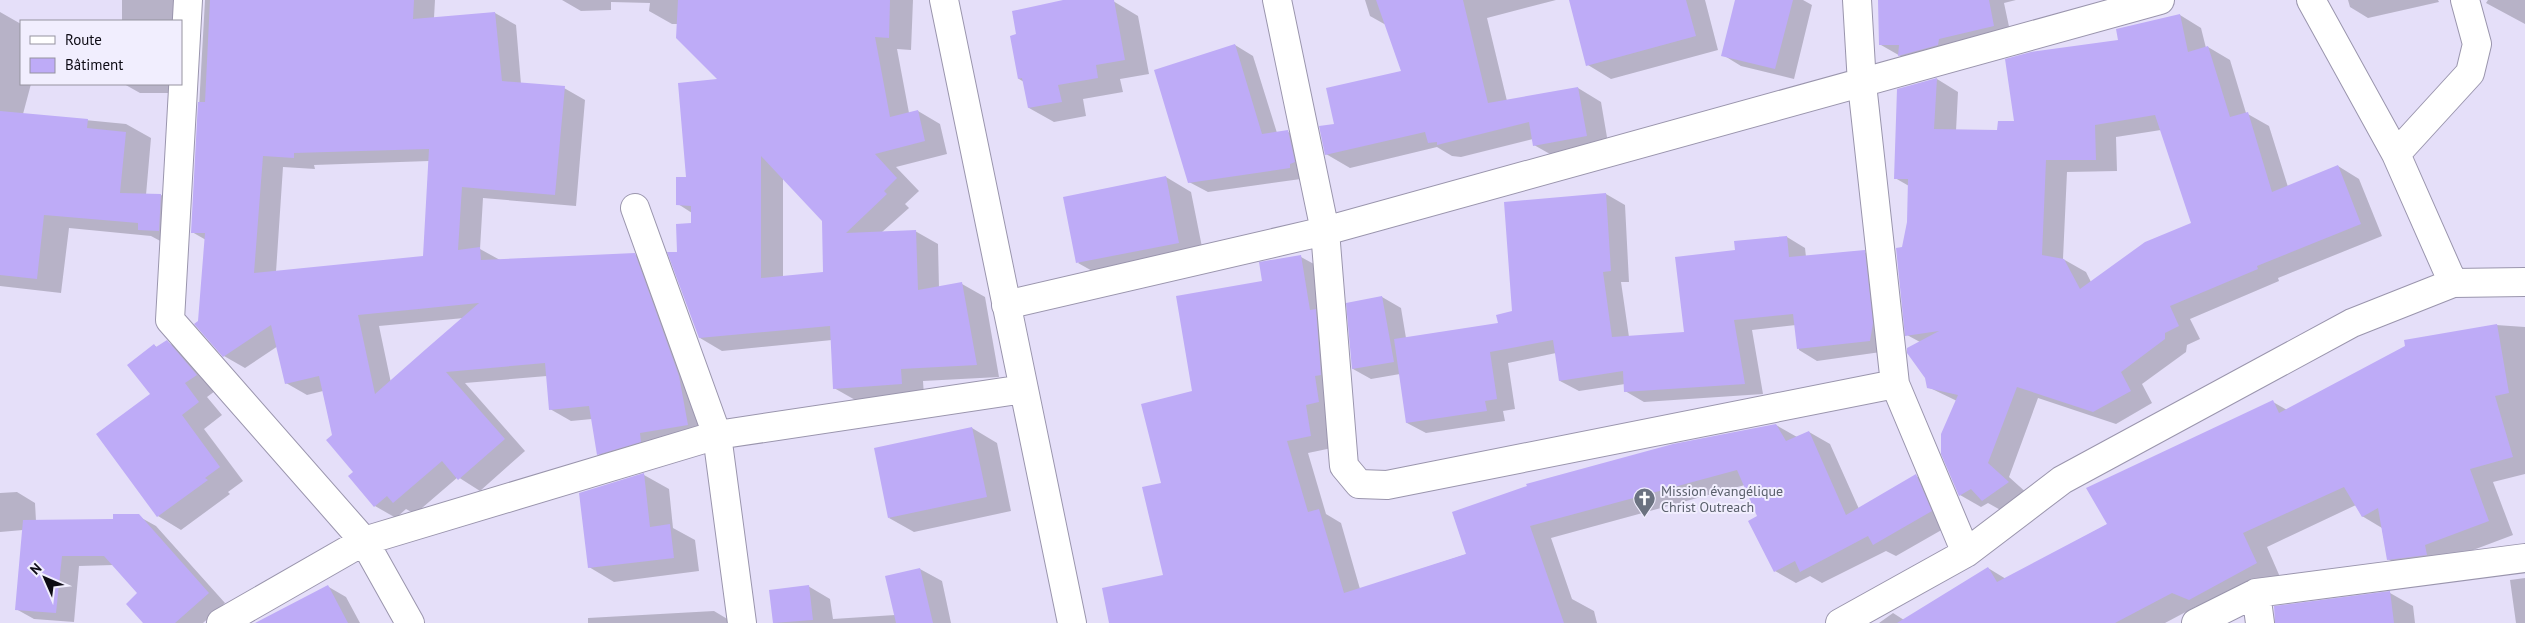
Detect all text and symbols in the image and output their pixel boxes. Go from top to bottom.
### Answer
legend [20,20,182,85]
text: Route [65,30,102,49]
text: Bâtiment [65,55,123,74]
place label: Mission évangélique Christ Outreach [1661,482,1783,516]
church icon: Mission évangélique Christ Outreach [1633,487,1657,518]
north arrow [20,553,70,603]
text: N [26,559,45,578]

